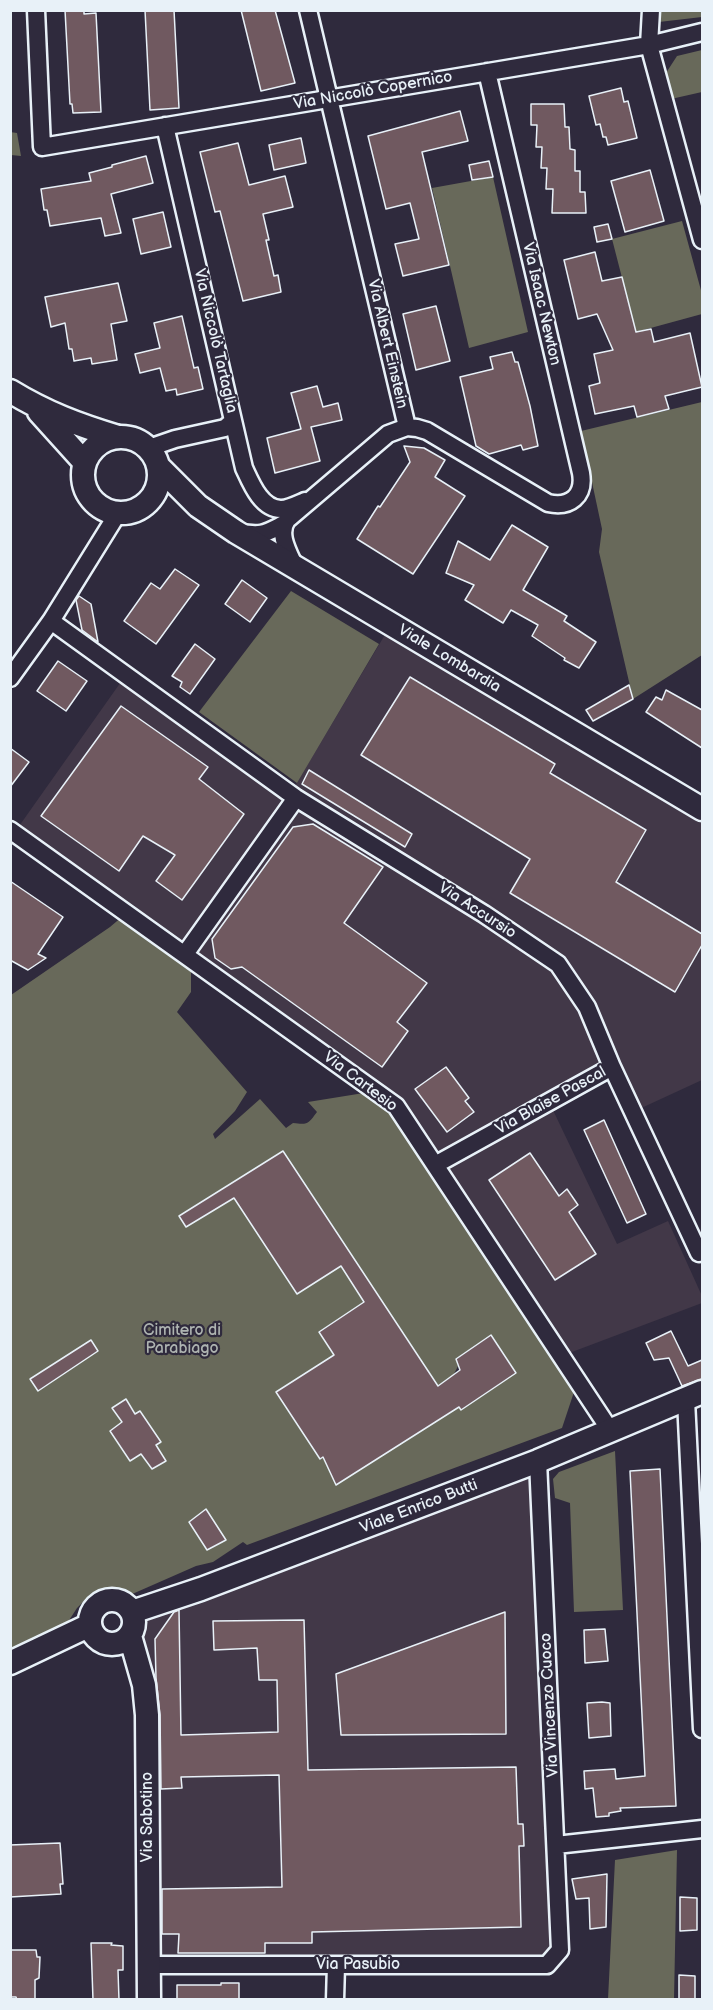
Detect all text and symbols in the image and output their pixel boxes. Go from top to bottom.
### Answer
street label: Via Niccolò Copernico [292,68,454,114]
street label: Via Isaac Newton [518,241,564,367]
street label: Via Niccolò Tartaglia [189,267,241,415]
street label: Via Albert Einstein [363,278,411,410]
street label: Viale Lombardia [394,621,504,697]
street label: Via Accursio [434,879,520,943]
street label: Via Cartesio [319,1048,401,1116]
street label: Via Blaise Pascal [492,1063,610,1139]
park label: Cimitero di Parabiago [143,1321,221,1359]
street label: Viale Enrico Butti [357,1476,481,1538]
street label: Via Vincenzo Cuoco [537,1632,563,1778]
street label: Via Sabotino [138,1772,158,1862]
street label: Via Pasubio [316,1955,400,1975]

